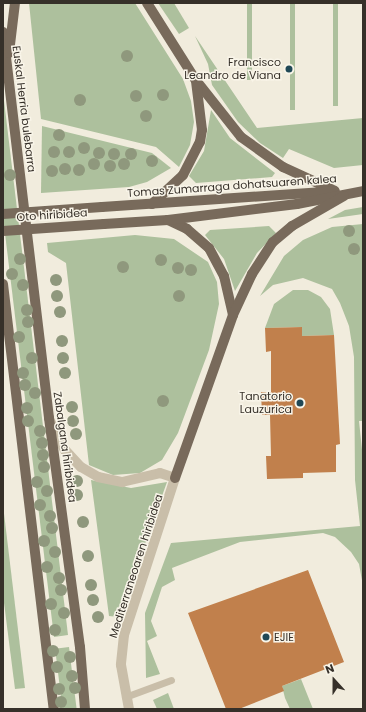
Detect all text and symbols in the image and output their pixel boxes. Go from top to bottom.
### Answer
street label: Euskal Herria bulebarra [10,45,38,173]
place label: Francisco Leandro de Viana [184,56,281,82]
marker: Francisco Leandro de Viana [284,64,294,74]
street label: Tomas Zumarraga dohatsuaren kalea [127,172,337,200]
street label: Oto hiribidea [16,206,88,224]
place label: Tanatorio Lauzurica [239,390,292,416]
street label: Zabalgana hiribidea [51,391,79,503]
marker: Tanatorio Lauzurica [295,398,305,408]
street label: Mediterraneoaren hiribidea [106,492,166,640]
place label: EJIE [274,630,294,644]
marker: EJIE [261,632,271,642]
north arrow [314,660,354,700]
text: N [323,660,336,678]

